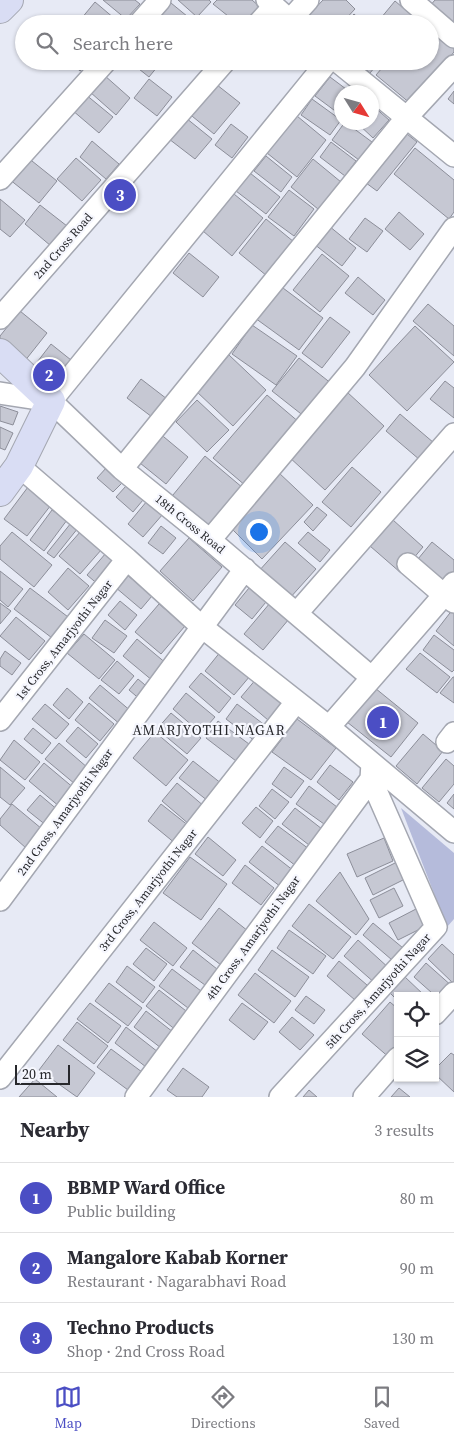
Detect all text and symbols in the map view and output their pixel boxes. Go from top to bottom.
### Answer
search box [15,15,439,70]
icon: search [33,29,61,57]
text: Search here [73,30,173,56]
north arrow [334,85,379,130]
pin: 3 [104,176,136,214]
street label: 2nd Cross Road [30,210,96,282]
pin: 2 [33,356,65,394]
street label: 18th Cross Road [152,491,228,557]
your location [246,519,272,545]
street label: 1st Cross, Amarjyothi Nagar [12,577,116,703]
pin: 1 [367,703,399,741]
district label: AMARJYOTHI NAGAR [132,720,286,740]
street label: 2nd Cross, Amarjyothi Nagar [13,745,117,879]
street label: 3rd Cross, Amarjyothi Nagar [95,826,201,954]
street label: 4th Cross, Amarjyothi Nagar [202,872,304,1004]
street label: 5th Cross, Amarjyothi Nagar [322,930,434,1052]
map controls [394,992,439,1082]
button: locate [394,992,439,1037]
button: layers [394,1037,439,1082]
scale bar [15,1062,70,1085]
text: 20 m [22,1064,52,1084]
text: Nearby [20,1115,90,1144]
text: 3 results [374,1119,434,1141]
text: BBMP Ward Office [67,1174,225,1200]
text: 1 [32,1187,40,1209]
text: 80 m [400,1187,434,1209]
text: Public building [67,1200,176,1222]
text: Mangalore Kabab Korner [67,1244,288,1270]
text: 2 [32,1257,40,1279]
text: 90 m [400,1257,434,1279]
text: Restaurant · Nagarabhavi Road [67,1270,286,1292]
text: Techno Products [67,1314,214,1340]
text: 3 [32,1327,40,1349]
text: 130 m [392,1327,434,1349]
text: Shop · 2nd Cross Road [67,1340,225,1362]
tab: Map [54,1383,82,1433]
tab: Directions [191,1383,255,1433]
tab: Saved [364,1383,400,1433]

